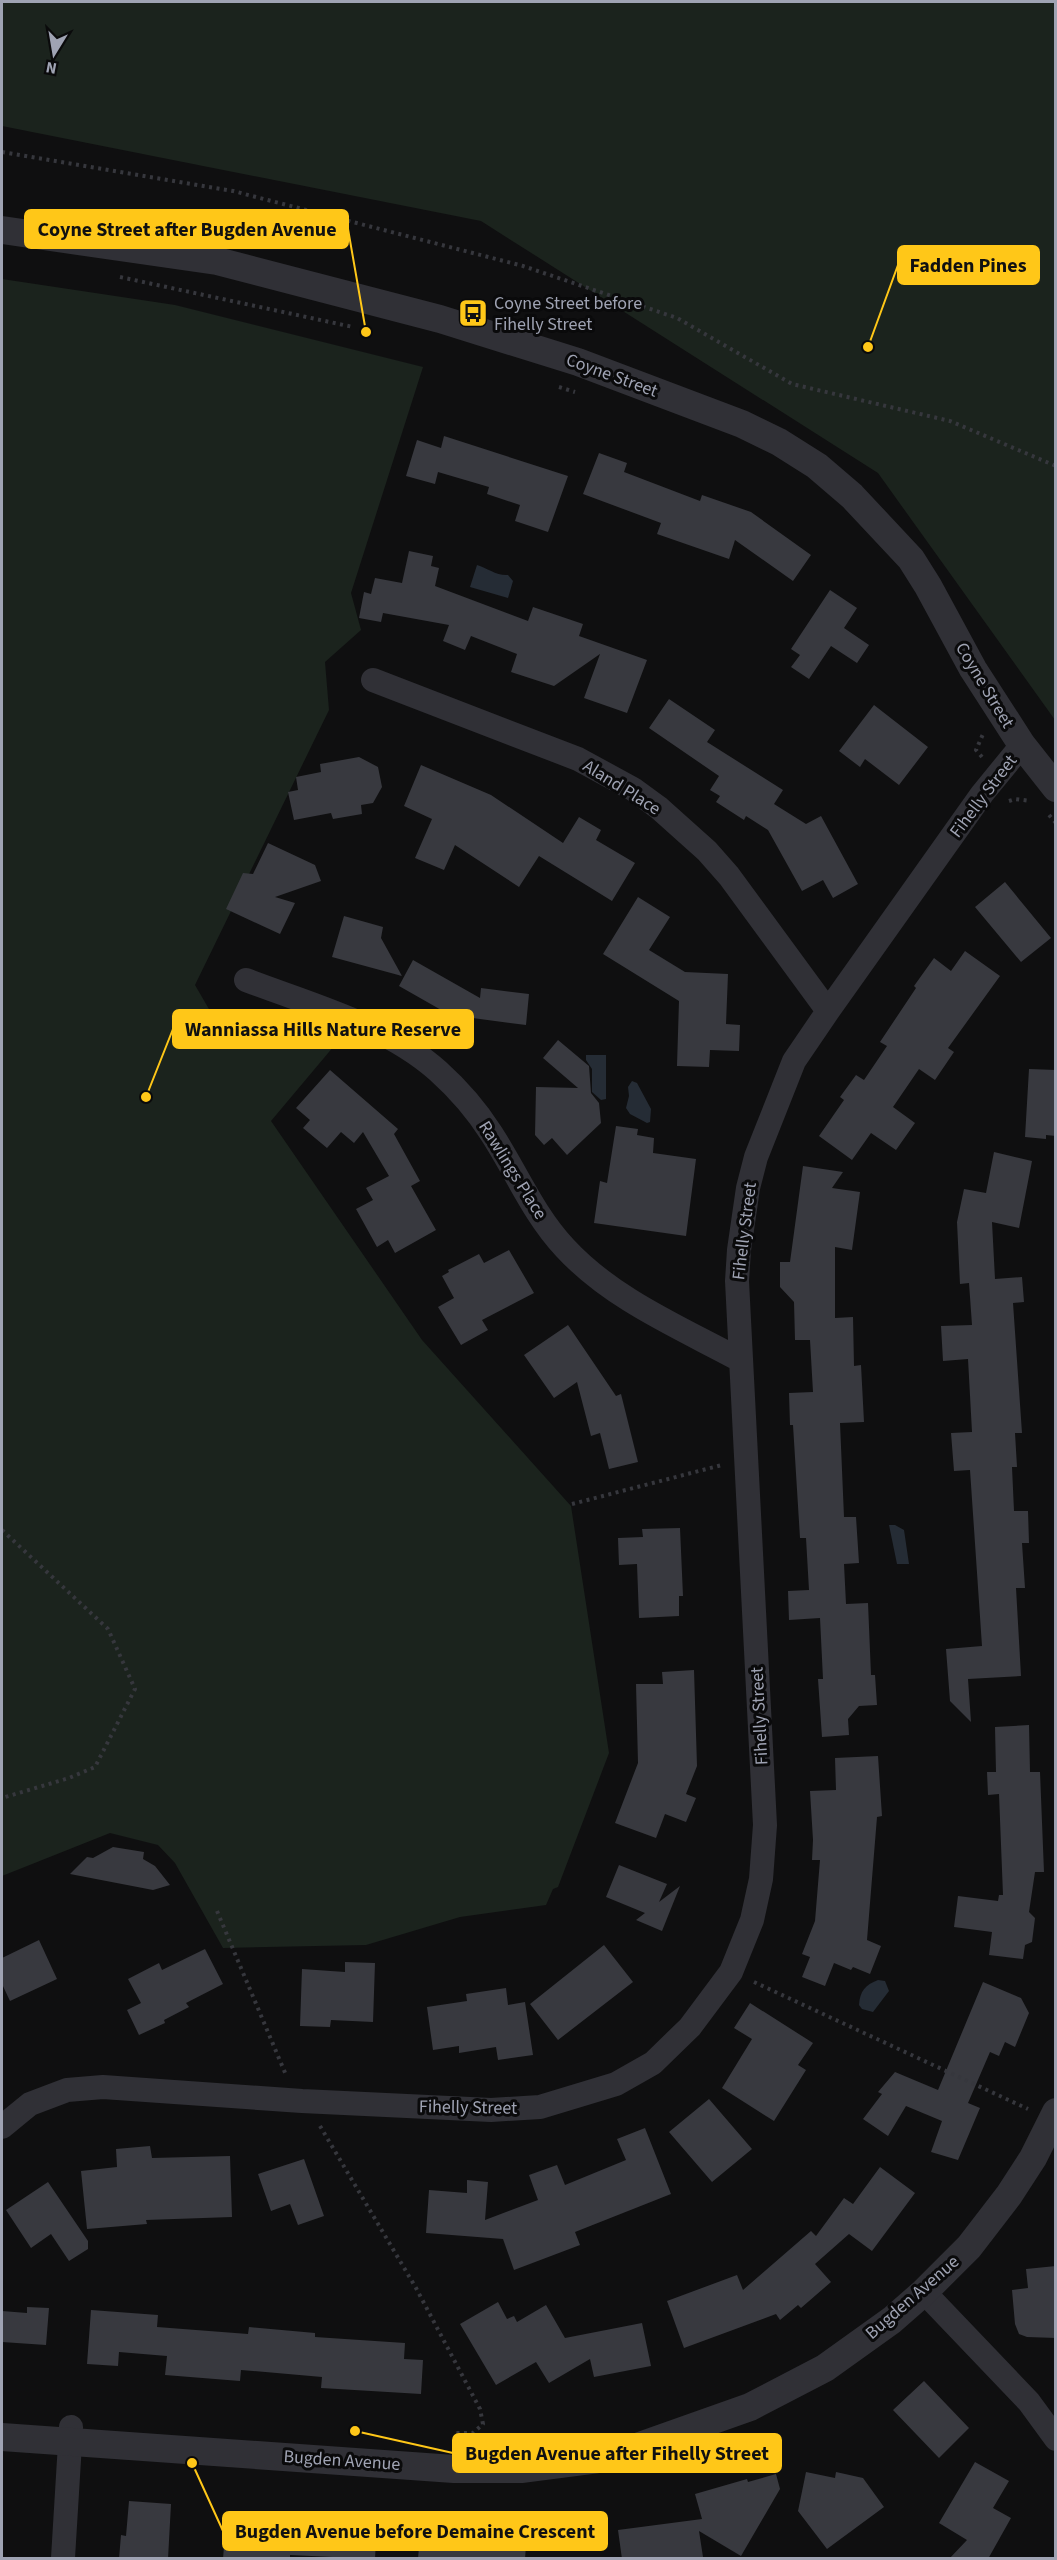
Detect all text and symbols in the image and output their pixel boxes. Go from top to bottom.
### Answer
north arrow [24,24,84,84]
text: N [44,56,59,80]
callout: Coyne Street after Bugden Avenue [25,210,348,248]
text: Coyne Street after Bugden Avenue [37,216,337,244]
callout: Fadden Pines [898,246,1039,284]
text: Fadden Pines [909,252,1027,280]
place label: Coyne Street before Fihelly Street [494,291,642,337]
bus stop icon: Coyne Street before Fihelly Street [457,297,489,329]
street label: Coyne Street [563,347,661,404]
street label: Coyne Street [949,638,1020,733]
street label: Fihelly Street [944,750,1023,843]
street label: Aland Place [578,754,666,821]
callout: Wanniassa Hills Nature Reserve [173,1010,473,1048]
text: Wanniassa Hills Nature Reserve [185,1016,461,1044]
street label: Rawlings Place [472,1116,553,1224]
street label: Fihelly Street [726,1181,763,1281]
street label: Fihelly Street [744,1666,775,1766]
street label: Fihelly Street [419,2094,517,2121]
street label: Bugden Avenue [860,2250,965,2345]
callout: Bugden Avenue after Fihelly Street [453,2434,781,2472]
text: Bugden Avenue after Fihelly Street [465,2440,769,2468]
street label: Bugden Avenue [283,2444,401,2477]
callout: Bugden Avenue before Demaine Crescent [223,2512,607,2550]
text: Bugden Avenue before Demaine Crescent [235,2518,596,2546]

